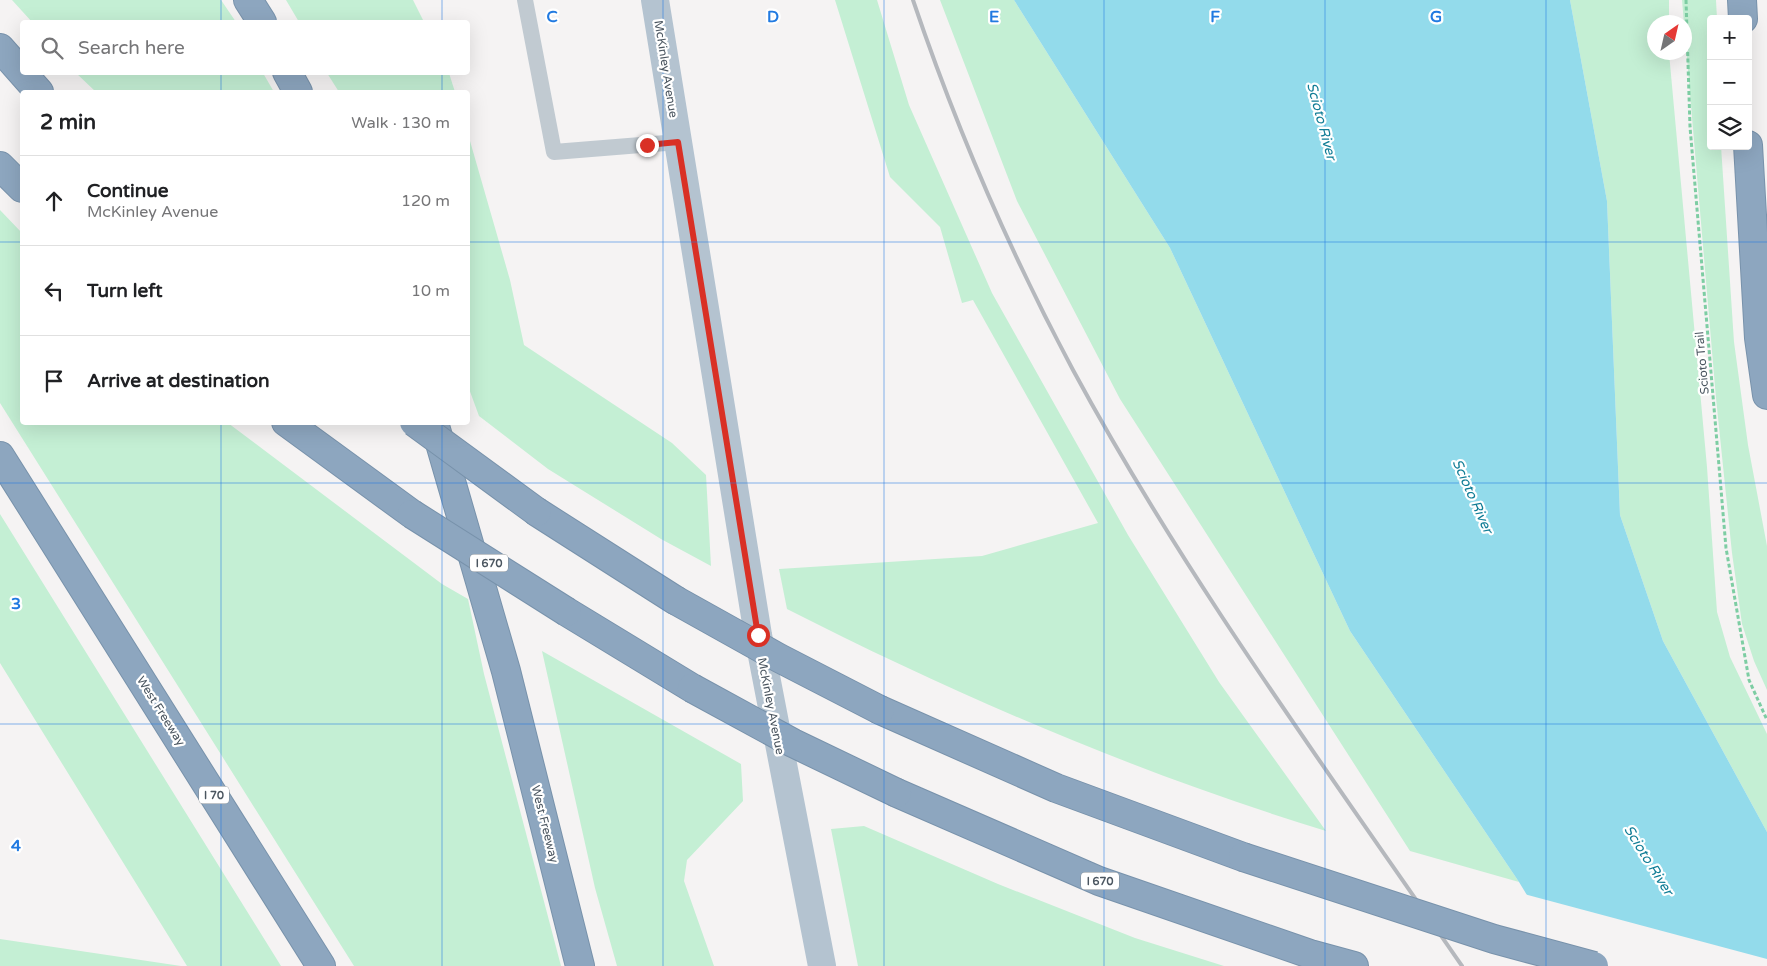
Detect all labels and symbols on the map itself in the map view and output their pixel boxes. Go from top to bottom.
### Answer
text: C [546,7,558,27]
text: D [767,7,779,27]
text: E [989,7,999,27]
text: F [1210,7,1220,27]
text: G [1430,7,1442,27]
north arrow [1647,15,1692,60]
street label: McKinley Avenue [651,19,681,119]
water label: Scioto River [1303,81,1340,163]
route end [636,134,659,157]
street label: Scioto Trail [1692,331,1712,395]
water label: Scioto River [1449,456,1497,537]
road number: I 670 [470,554,508,572]
text: 3 [11,594,21,614]
route start [747,624,770,647]
street label: McKinley Avenue [755,656,787,756]
street label: West Freeway [134,674,188,749]
street label: West Freeway [529,784,562,865]
road number: I 70 [199,786,229,804]
water label: Scioto River [1620,822,1678,900]
text: 4 [11,836,21,856]
road number: I 670 [1081,872,1119,889]

